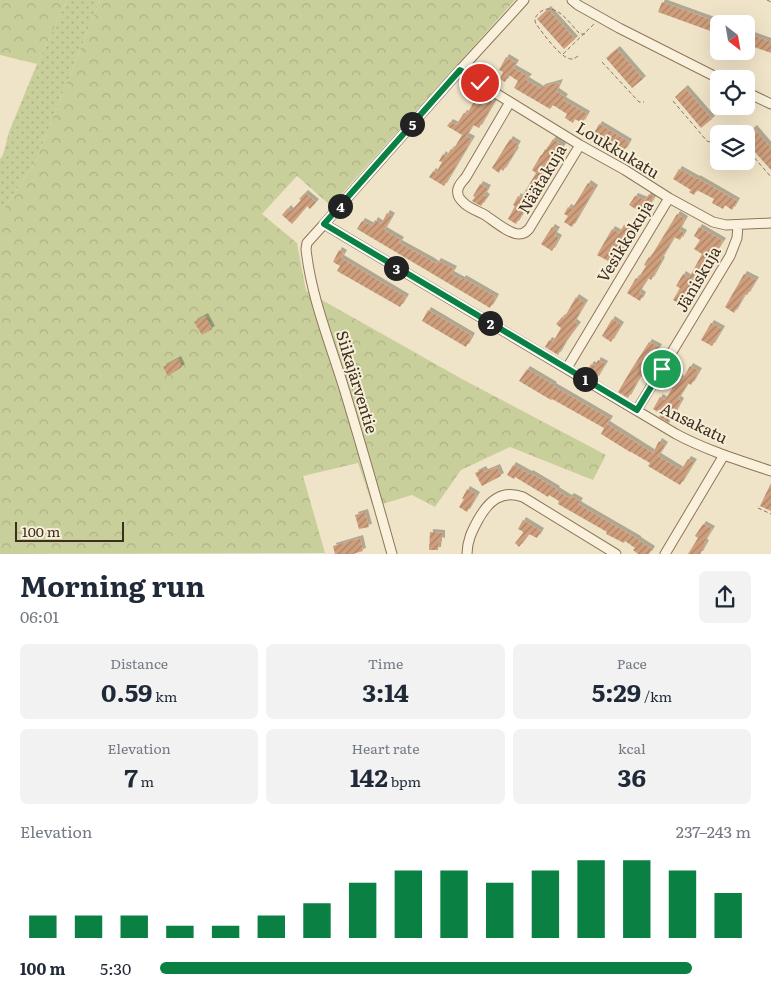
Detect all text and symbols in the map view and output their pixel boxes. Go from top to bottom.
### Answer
north arrow [710,15,755,60]
map controls [710,15,755,170]
pin [459,62,501,104]
icon: check [466,69,494,97]
button: locate [710,70,755,115]
pin: 5 [400,112,424,136]
text: 5 [409,114,416,134]
street label: Loukkukatu [572,115,665,183]
button: layers [710,125,755,170]
street label: Näätakuja [511,139,572,218]
pin: 4 [328,194,352,218]
street label: Vesikkokuja [590,194,658,286]
text: 4 [336,196,345,216]
street label: Jäniskuja [669,241,726,316]
pin: 3 [384,256,408,280]
text: 3 [393,258,400,278]
pin: 2 [478,310,502,336]
text: 2 [487,313,494,333]
street label: Siikajärventie [331,327,385,436]
pin [641,348,683,390]
icon: arrive [648,355,676,383]
pin: 1 [572,366,598,392]
text: 1 [583,369,588,389]
street label: Ansakatu [657,396,732,449]
scale bar [15,518,124,542]
text: 100 m [22,521,60,541]
text: Morning run [20,564,205,606]
button: share [699,571,751,623]
text: 06:01 [20,604,59,628]
text: Distance [110,653,168,673]
text: Time [368,653,403,673]
text: Pace [617,653,647,673]
text: 0.59 [101,673,152,710]
text: 3:14 [362,673,409,710]
text: 5:29 [592,673,641,710]
text: km [152,686,177,706]
text: /km [641,686,672,706]
text: Elevation [108,738,171,758]
text: Heart rate [352,738,419,758]
text: kcal [618,738,646,758]
text: 7 [124,758,138,795]
text: 142 [350,758,388,795]
text: 36 [618,758,646,795]
text: m [138,771,154,791]
text: bpm [388,771,421,791]
text: Elevation [20,819,92,843]
text: 237–243 m [676,819,751,843]
text: 100 m [20,956,66,980]
text: 5:30 [100,956,131,980]

